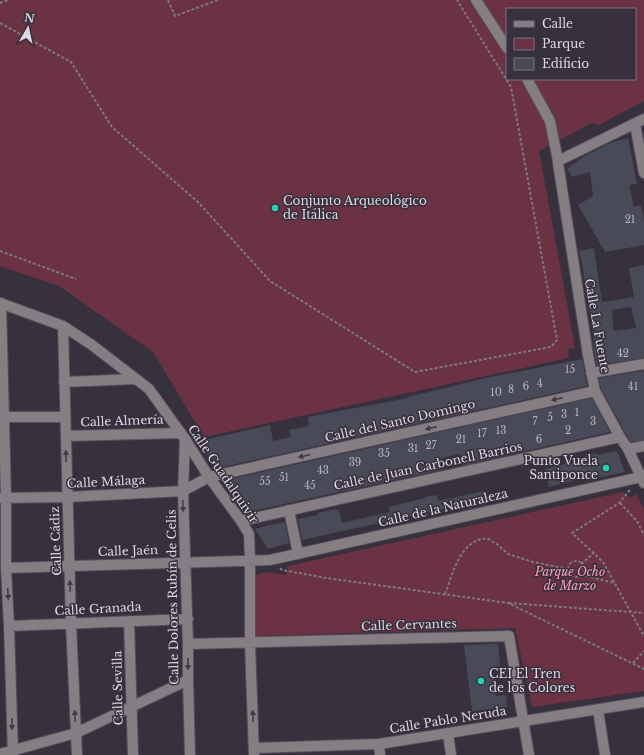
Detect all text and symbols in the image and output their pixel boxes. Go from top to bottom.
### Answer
north arrow [8,8,48,48]
legend [506,8,636,80]
text: N [23,10,36,26]
text: Calle [542,16,573,31]
text: Parque [542,36,585,51]
text: Edificio [542,56,589,71]
place label: Conjunto Arqueológico de Itálica [283,193,427,222]
marker: Conjunto Arqueológico de Itálica [270,203,280,213]
house number: 21 [625,213,635,226]
street label: Calle La Fuente [582,277,613,374]
house number: 42 [617,347,629,360]
house number: 15 [565,363,575,376]
house number: 4 [537,377,543,390]
house number: 6 [523,380,529,393]
house number: 41 [628,380,638,393]
house number: 8 [508,383,514,396]
house number: 10 [490,386,502,399]
street label: Calle del Santo Domingo [323,396,477,445]
one-way arrow [551,397,564,403]
house number: 1 [575,406,579,419]
house number: 3 [561,408,567,421]
house number: 5 [547,411,553,424]
street label: Calle Almería [80,412,164,429]
house number: 7 [532,415,538,428]
house number: 3 [590,415,596,428]
street label: Calle Guadalquivir [185,422,262,526]
house number: 13 [496,424,506,437]
house number: 2 [565,424,571,437]
one-way arrow [424,425,437,431]
house number: 17 [477,427,488,440]
house number: 21 [456,433,466,446]
house number: 6 [536,433,542,446]
street label: Calle de Juan Carbonell Barrios [332,438,524,493]
house number: 27 [425,439,438,452]
house number: 31 [408,442,418,455]
house number: 35 [378,447,390,460]
one-way arrow [63,449,69,462]
one-way arrow [298,453,310,459]
place label: Punto Vuela Santiponce [524,453,598,482]
house number: 39 [349,456,361,469]
marker: Punto Vuela Santiponce [601,463,611,473]
house number: 43 [317,464,329,477]
house number: 51 [279,471,289,484]
street label: Calle Málaga [66,472,146,491]
house number: 55 [259,475,271,488]
house number: 45 [304,479,316,492]
street label: Calle de la Naturaleza [377,485,510,530]
one-way arrow [180,500,187,512]
street label: Calle Cádiz [47,506,64,576]
street label: Calle Dolores Rubín de Celis [163,509,182,685]
street label: Calle Jaén [97,542,158,559]
park label: Parque Ocho de Marzo [534,564,605,593]
one-way arrow [67,579,73,592]
one-way arrow [4,588,11,600]
street label: Calle Granada [54,599,142,618]
street label: Calle Cervantes [361,615,457,634]
street label: Calle Sevilla [109,650,126,725]
one-way arrow [185,658,191,671]
place label: CEI El Tren de los Colores [489,666,575,695]
marker: CEI El Tren de los Colores [476,676,486,686]
street label: Calle Pablo Neruda [388,703,508,736]
one-way arrow [72,709,78,722]
one-way arrow [249,710,256,722]
one-way arrow [9,718,15,731]

